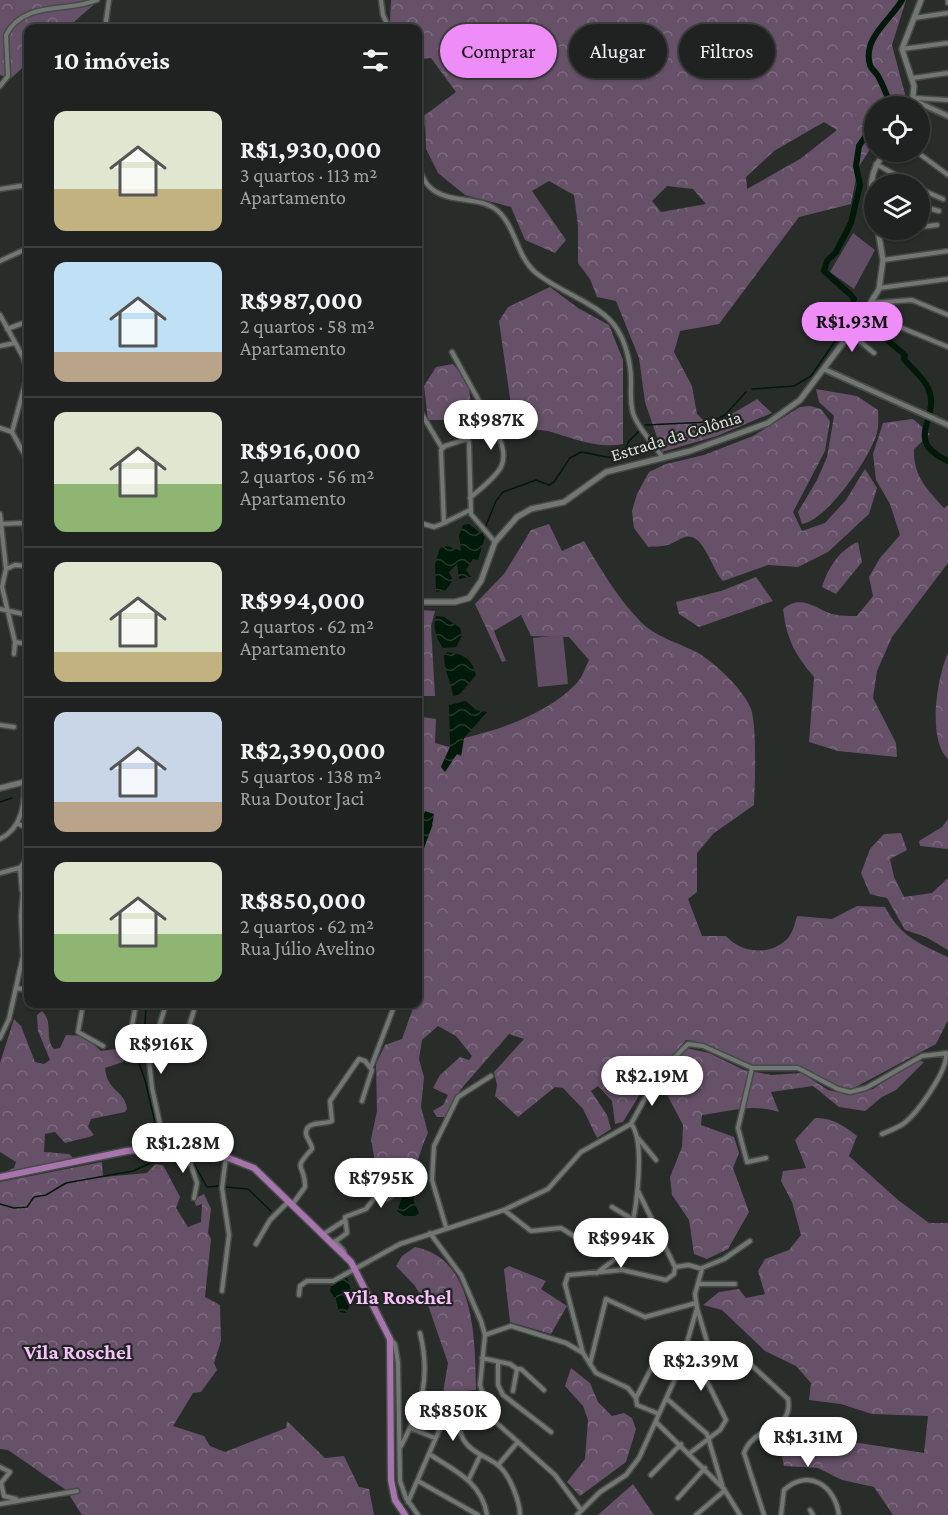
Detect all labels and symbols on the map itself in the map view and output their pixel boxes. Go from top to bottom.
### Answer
pin: R$1.93M [797,302,907,353]
pin: R$987K [442,400,540,451]
street label: Estrada da Colônia [608,407,744,465]
pin: R$916K [112,1024,210,1075]
pin: R$2.19M [597,1056,707,1107]
pin: R$1.28M [128,1123,238,1174]
pin: R$795K [332,1158,430,1209]
pin: R$994K [572,1218,670,1269]
district label: Vila Roschel [343,1285,452,1309]
district label: Vila Roschel [23,1340,132,1364]
pin: R$2.39M [646,1341,756,1392]
pin: R$850K [404,1391,502,1442]
pin: R$1.31M [753,1417,863,1468]

